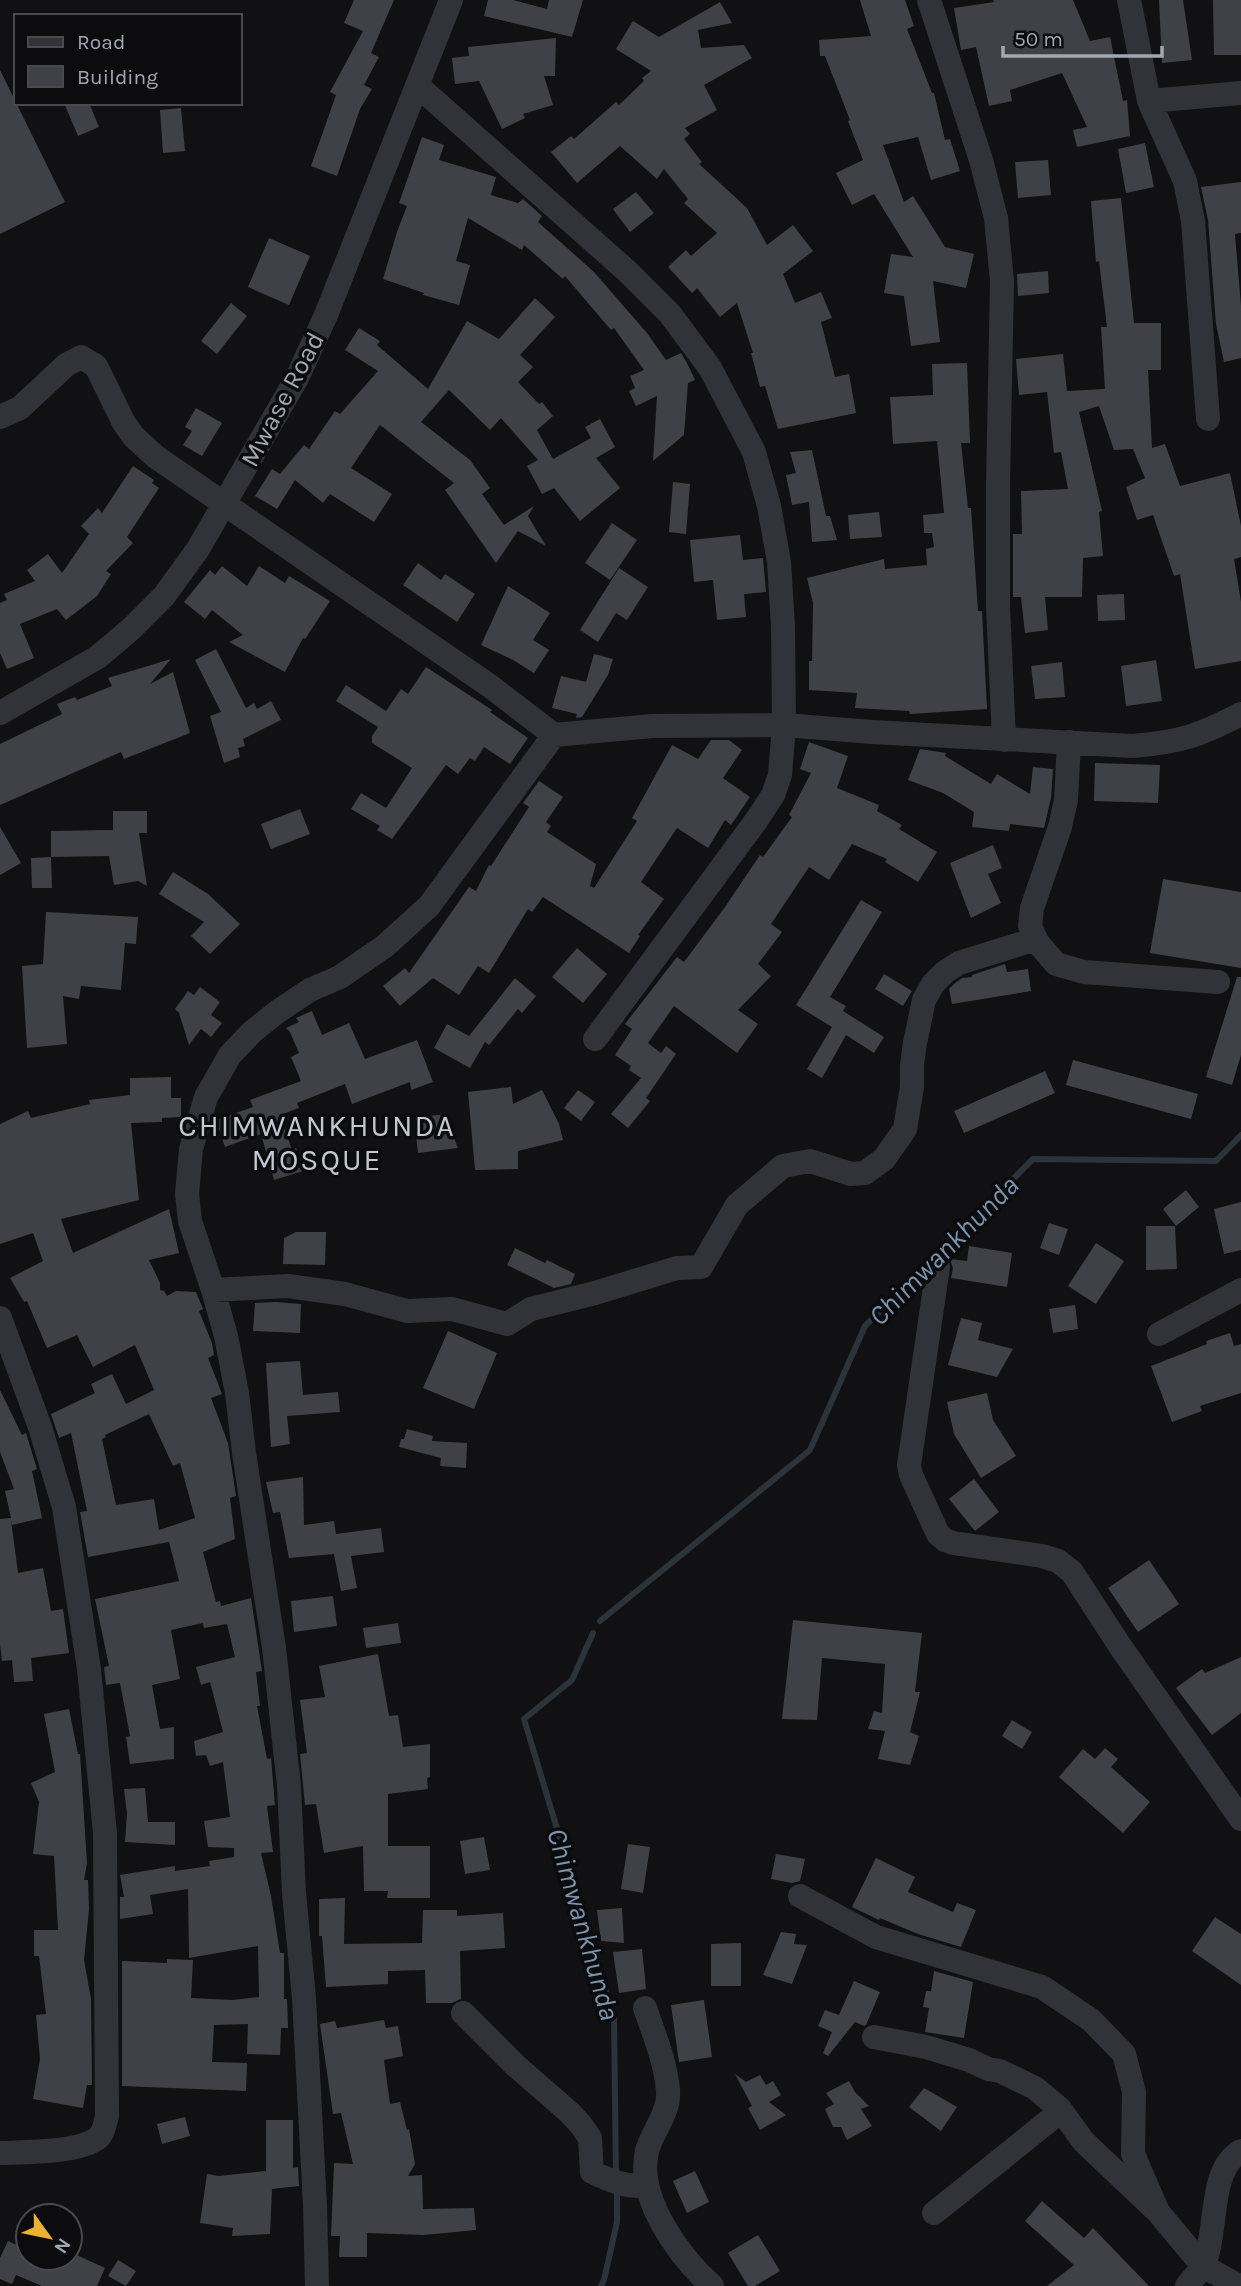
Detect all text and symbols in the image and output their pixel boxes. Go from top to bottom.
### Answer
legend [14,14,242,105]
scale bar [1003,14,1162,58]
text: 50 m [1014,27,1063,51]
text: Road [77,30,125,54]
text: Building [77,65,158,89]
street label: Mwase Road [234,327,331,472]
district label: CHIMWANKHUNDA MOSQUE [178,1108,456,1178]
water label: Chimwankhunda [862,1169,1025,1332]
water label: Chimwankhunda [540,1824,627,2024]
north arrow [14,2202,84,2272]
text: N [49,2234,75,2257]

